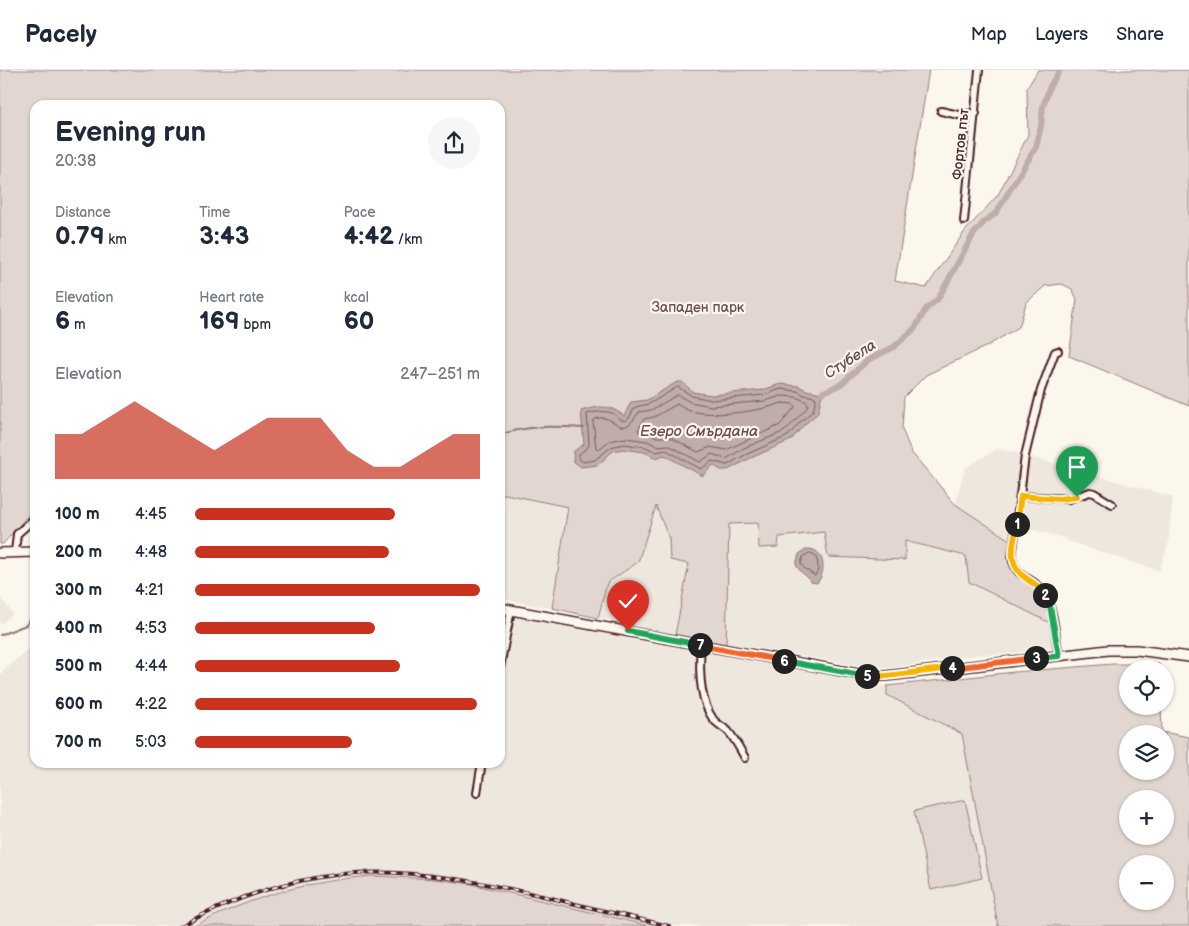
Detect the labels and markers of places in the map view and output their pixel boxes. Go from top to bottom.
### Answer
pin [1056,446,1098,497]
pin: 1 [1004,512,1030,536]
pin [607,580,649,631]
pin: 2 [1032,582,1058,608]
pin: 7 [688,632,712,658]
pin: 3 [1024,646,1048,670]
pin: 6 [772,648,796,674]
pin: 4 [940,656,964,680]
pin: 5 [854,664,880,688]

